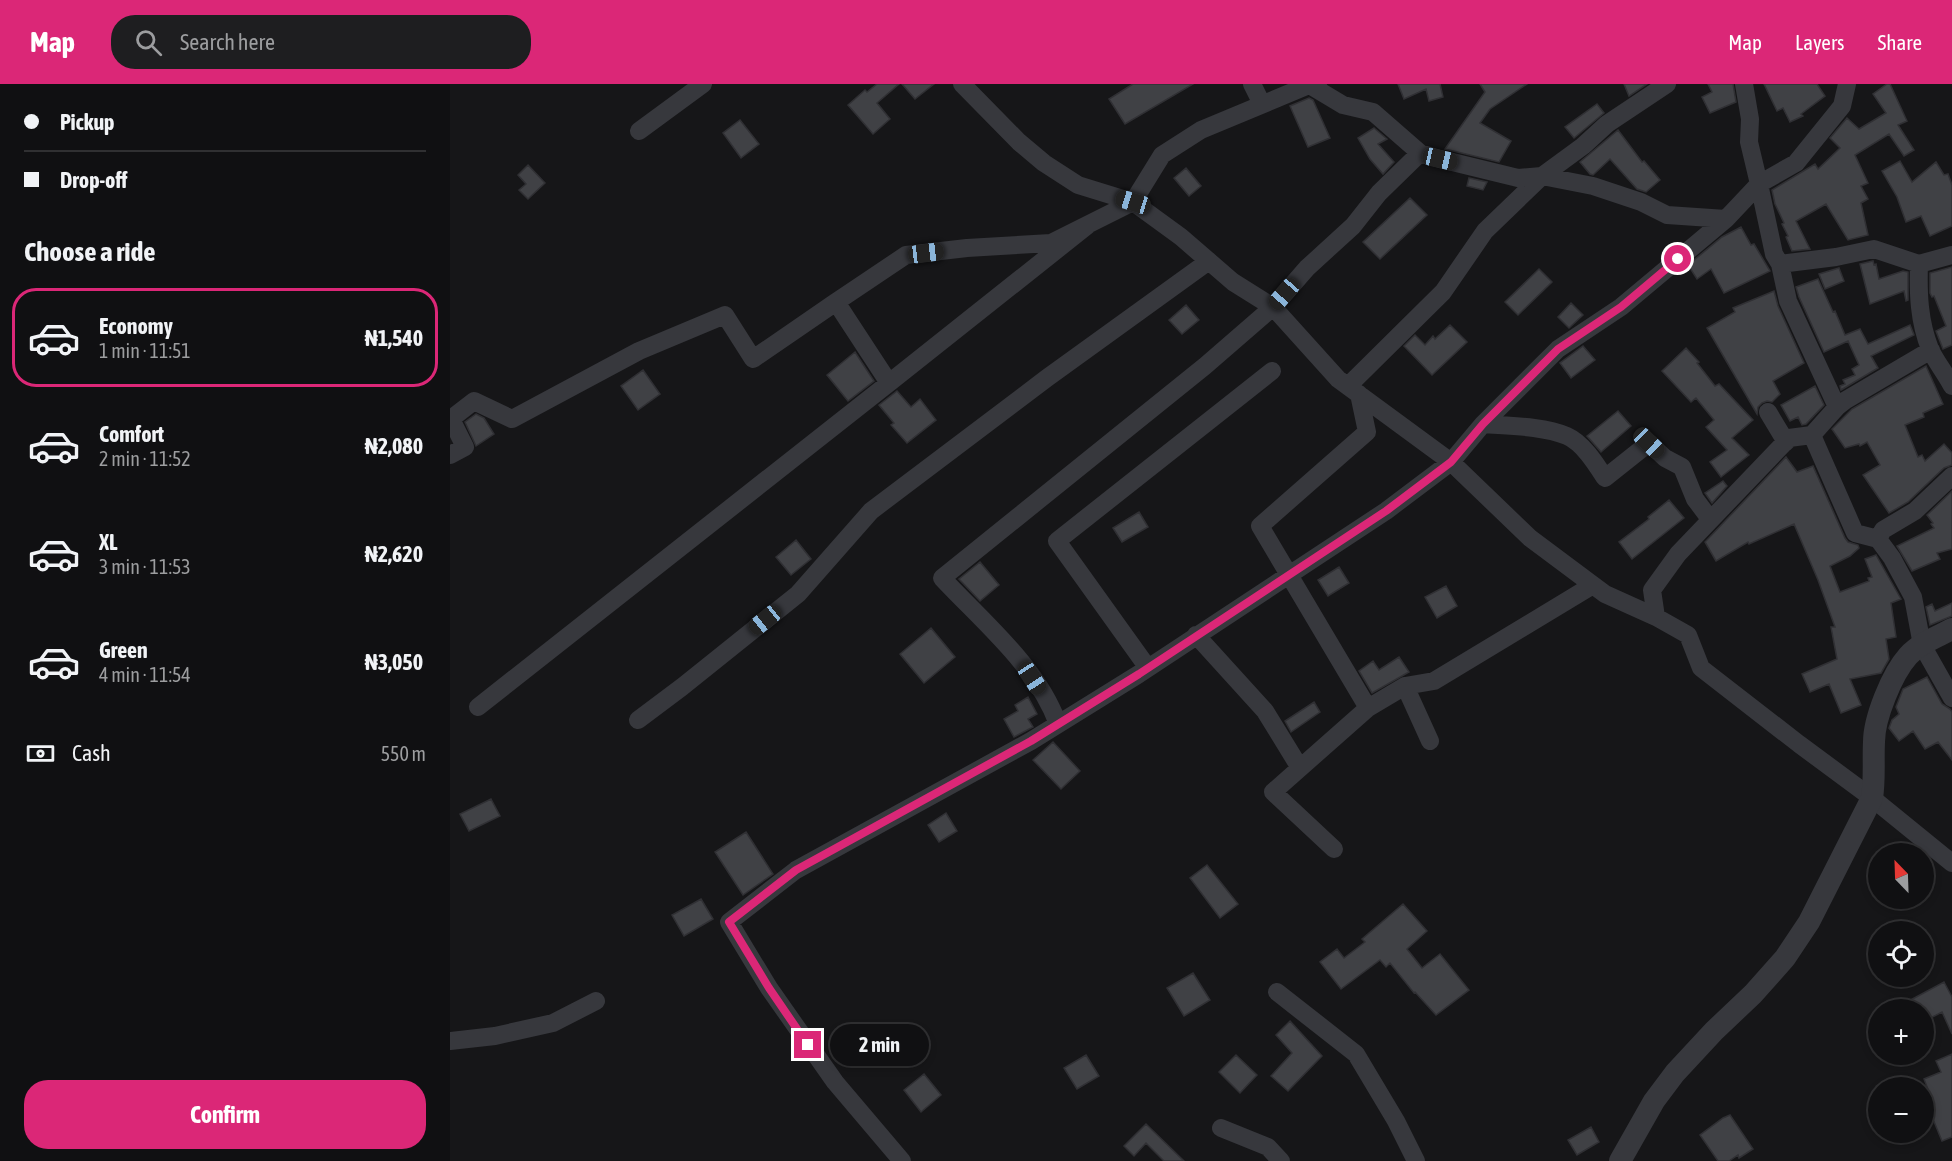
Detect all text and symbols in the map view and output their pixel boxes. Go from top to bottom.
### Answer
search box [111,15,531,69]
text: Map [30,26,75,58]
icon: search [132,26,165,59]
text: Search here [180,29,275,55]
text: Map [1728,30,1762,54]
text: Layers [1795,30,1845,54]
text: Share [1878,30,1922,54]
text: Pickup [60,109,115,135]
car [1420,146,1460,172]
text: Drop-off [60,167,127,193]
car [1113,188,1153,216]
text: Choose a ride [24,236,156,267]
car [907,242,945,264]
route start [1664,245,1691,272]
car [1265,275,1303,313]
icon: car [27,311,81,365]
text: Economy [99,313,173,339]
text: ₦1,540 [365,325,423,351]
text: 1 min · 11:51 [99,339,191,362]
icon: car [27,419,81,473]
text: Comfort [99,421,164,447]
car [1630,424,1668,462]
text: ₦2,080 [365,433,423,459]
text: 2 min · 11:52 [99,447,191,470]
icon: car [27,527,81,581]
text: XL [99,529,117,555]
text: ₦2,620 [365,541,423,567]
text: 3 min · 11:53 [99,555,191,578]
car [745,602,785,638]
icon: car [27,635,81,689]
text: Green [99,637,148,663]
text: ₦3,050 [365,649,423,675]
car [1015,658,1049,698]
text: 4 min · 11:54 [99,663,191,686]
icon: cash [24,737,57,770]
text: Cash [72,740,111,766]
text: 550 m [381,742,426,765]
north arrow [1868,843,1934,909]
map controls [1868,843,1934,1143]
button: locate [1868,921,1934,987]
button: + [1868,999,1934,1065]
callout: 2 min [829,1024,928,1066]
route end [794,1031,821,1058]
text: 2 min [859,1033,900,1056]
button: − [1868,1077,1934,1143]
button: Confirm [24,1080,426,1149]

